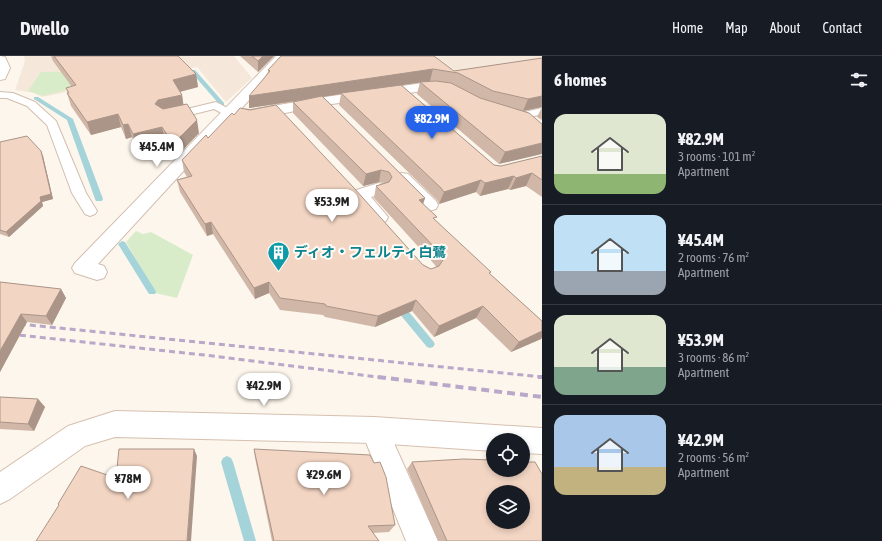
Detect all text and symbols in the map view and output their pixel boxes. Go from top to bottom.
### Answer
text: Dwello [20,17,69,39]
text: Home [672,20,703,36]
text: Map [725,20,748,36]
text: About [770,20,801,36]
text: Contact [823,20,862,36]
icon: filters [848,69,870,91]
text: 6 homes [554,70,607,90]
pin: ¥82.9M [399,106,465,140]
text: ¥82.9M [414,111,450,126]
text: ¥82.9M [678,129,724,149]
icon: home [586,130,634,178]
pin: ¥45.4M [124,134,190,168]
text: ¥45.4M [139,139,175,154]
text: 3 rooms · 101 m² [678,149,755,164]
text: Apartment [678,164,729,179]
pin: ¥53.9M [299,189,365,223]
text: ¥53.9M [314,194,350,209]
text: ¥45.4M [678,230,724,250]
icon: home [586,231,634,279]
building icon: ディオ・フェルティ白鷺 [266,239,292,272]
place label: ディオ・フェルティ白鷺 [294,244,446,260]
text: 2 rooms · 76 m² [678,250,749,265]
text: Apartment [678,265,729,280]
text: ¥53.9M [678,330,724,350]
icon: home [586,331,634,379]
text: 3 rooms · 86 m² [678,350,749,365]
text: Apartment [678,365,729,380]
pin: ¥42.9M [231,373,297,407]
text: ¥42.9M [246,378,282,393]
text: ¥42.9M [678,430,724,450]
icon: home [586,431,634,479]
map controls [486,433,530,529]
button: locate [486,433,530,477]
text: 2 rooms · 56 m² [678,450,749,465]
pin: ¥29.6M [291,462,357,496]
text: Apartment [678,465,729,480]
pin: ¥78M [104,466,152,500]
text: ¥29.6M [306,467,342,482]
text: ¥78M [115,471,141,486]
button: layers [486,485,530,529]

